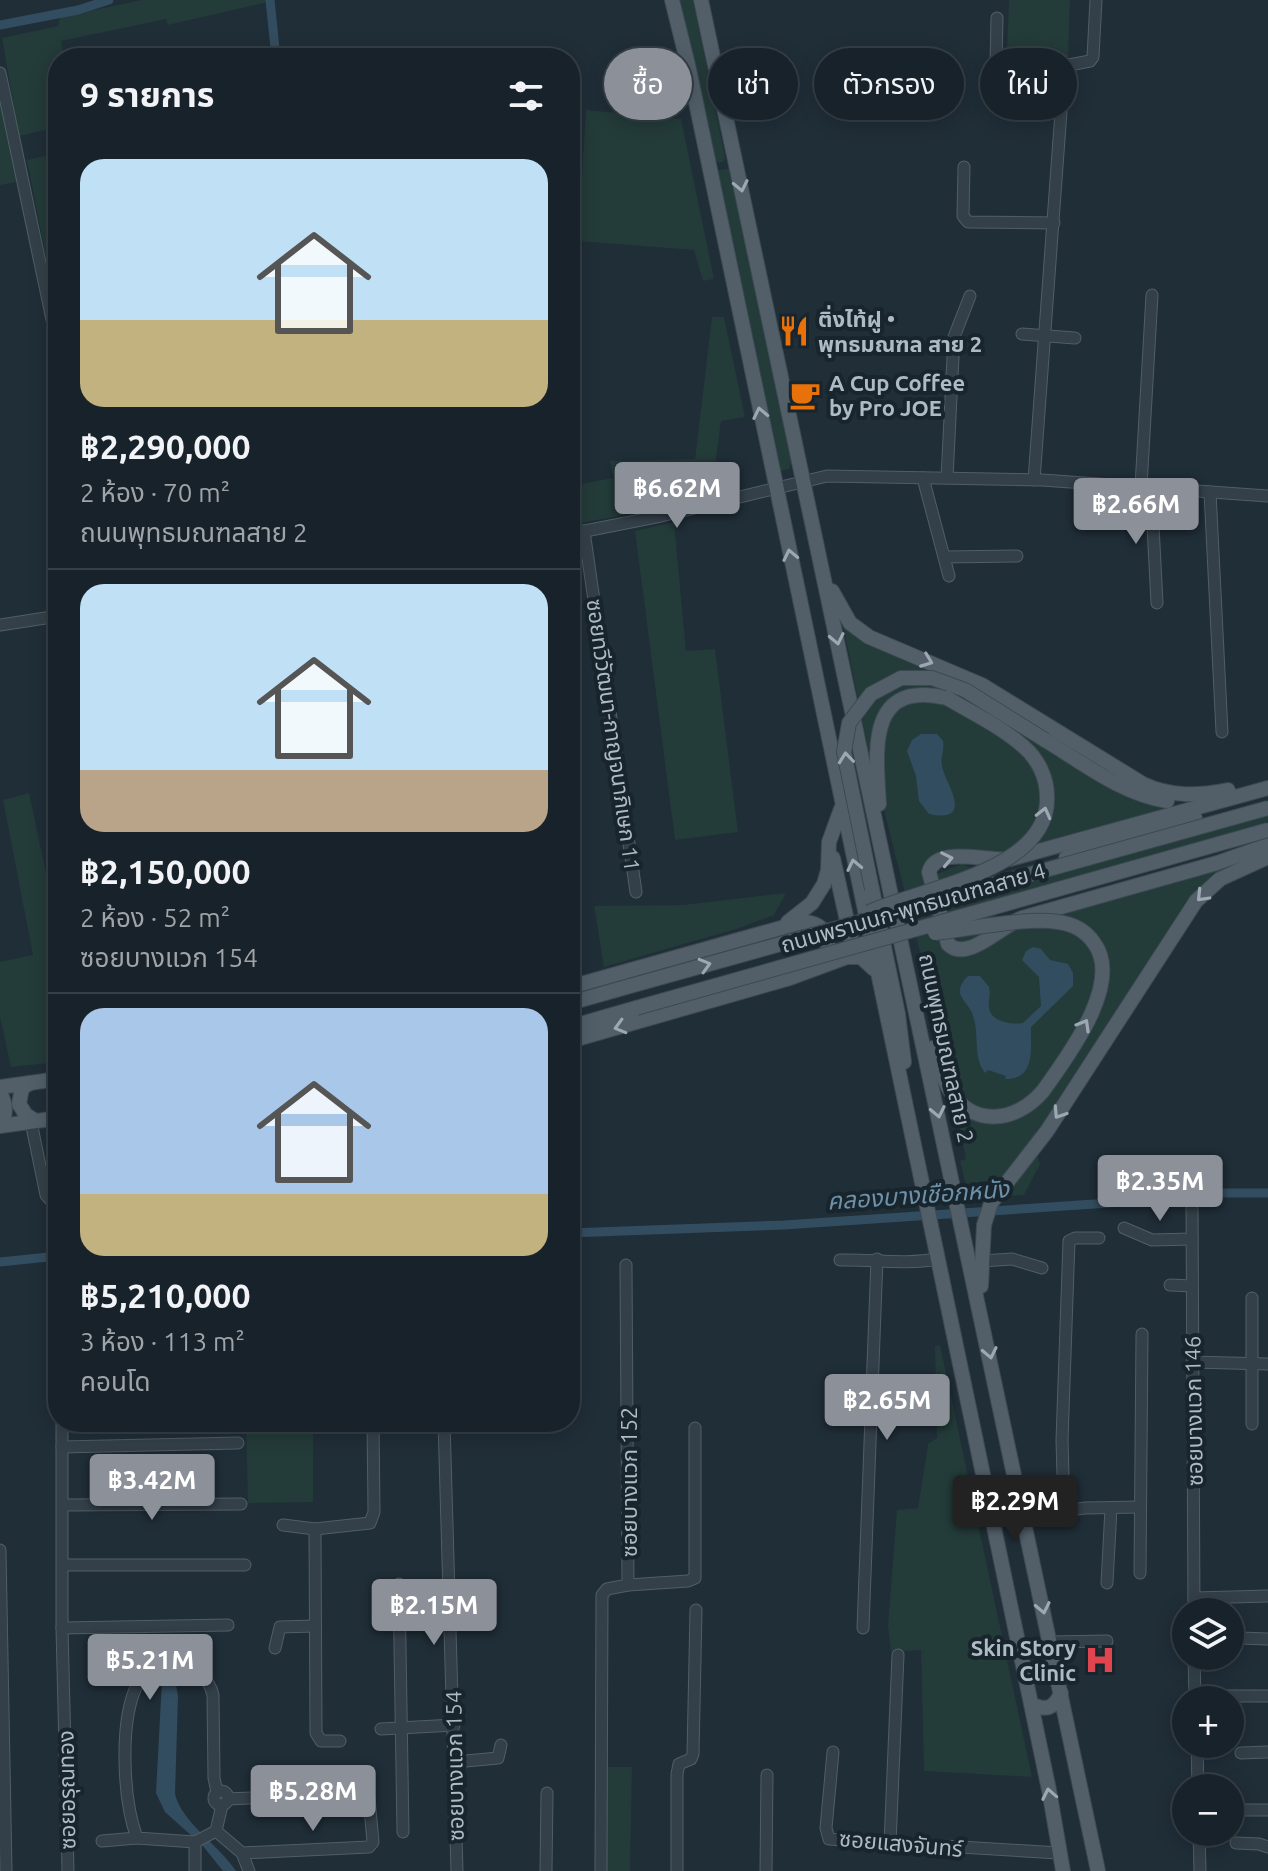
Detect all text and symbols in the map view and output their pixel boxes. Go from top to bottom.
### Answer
chip: ซื้อ [604,48,692,120]
chip: เช่า [708,48,798,120]
chip: ตัวกรอง [814,48,964,120]
chip: ใหม่ [980,48,1077,120]
icon: filters [504,74,548,118]
text: 9 รายการ [80,75,214,113]
one-way arrow [732,178,749,192]
icon: home [242,211,386,355]
place label: ติ่งไท้ฝู • พุทธมณฑล สาย 2 [818,305,982,358]
restaurant icon: ติ่งไท้ฝู • พุทธมณฑล สาย 2 [777,314,811,348]
place label: A Cup Coffee by Pro JOE [829,370,965,420]
cafe icon: A Cup Coffee by Pro JOE [788,378,822,412]
one-way arrow [752,406,769,420]
text: ฿2,290,000 [80,427,251,465]
pin: ฿6.62M [612,462,742,530]
text: ฿6.62M [633,473,721,502]
text: 2 ห้อง · 70 m² [80,478,230,507]
pin: ฿2.66M [1071,478,1201,546]
text: ฿2.66M [1092,489,1180,518]
text: ถนนพุทธมณฑลสาย 2 [80,518,308,547]
one-way arrow [782,549,799,562]
street label: ซอยทวีวัฒนา-กาญจนาภิเษก 11 [583,597,645,873]
one-way arrow [828,631,845,645]
icon: home [242,636,386,780]
one-way arrow [919,651,933,668]
one-way arrow [838,751,855,764]
one-way arrow [1035,806,1052,820]
text: ฿2,150,000 [80,852,251,890]
one-way arrow [940,852,954,869]
street label: ถนนพรานนก-พุทธมณฑลสาย 4 [778,857,1049,959]
one-way arrow [846,858,863,871]
one-way arrow [1196,887,1211,901]
text: 2 ห้อง · 52 m² [80,903,230,932]
text: ซอยบางแวก 154 [80,943,258,972]
street label: ถนนพุทธมณฑลสาย 2 [913,951,979,1145]
one-way arrow [698,958,712,974]
one-way arrow [614,1018,628,1034]
one-way arrow [1074,1019,1090,1034]
icon: home [242,1060,386,1204]
one-way arrow [1054,1104,1069,1119]
one-way arrow [929,1105,946,1118]
pin: ฿2.35M [1095,1155,1225,1223]
text: ฿2.35M [1116,1166,1204,1195]
water label: คลองบางเชือกหนัง [826,1175,1011,1215]
text: ฿5,210,000 [80,1276,251,1314]
text: 3 ห้อง · 113 m² [80,1327,245,1356]
street label: ซอยบางแวก 146 [1179,1336,1207,1486]
one-way arrow [981,1346,998,1359]
text: คอนโด [80,1367,151,1396]
pin: ฿2.65M [822,1374,952,1442]
text: ฿2.65M [843,1385,931,1414]
street label: ซอยบางแวก 152 [616,1407,641,1557]
pin: ฿3.42M [87,1454,217,1522]
text: ฿3.42M [108,1465,196,1494]
pin: ฿2.29M [950,1475,1080,1543]
text: ฿2.29M [971,1486,1059,1515]
pin: ฿2.15M [369,1579,499,1647]
text: ฿2.15M [390,1590,478,1619]
map controls [1172,1598,1244,1846]
button: layers [1172,1598,1244,1670]
one-way arrow [1034,1601,1051,1614]
pin: ฿5.21M [85,1634,215,1702]
place label: Skin Story Clinic [971,1635,1076,1685]
hospital icon: Skin Story Clinic [1083,1643,1117,1677]
text: ฿5.21M [106,1645,194,1674]
button: + [1172,1686,1244,1758]
street label: ซอยบางแวก 154 [440,1691,468,1841]
street label: ซอยอรุณทอง [52,1730,82,1850]
pin: ฿5.28M [248,1765,378,1833]
button: − [1172,1774,1244,1846]
text: ฿5.28M [269,1776,357,1805]
one-way arrow [1041,1788,1058,1802]
street label: ซอยแสงจันทร์ [838,1825,965,1861]

